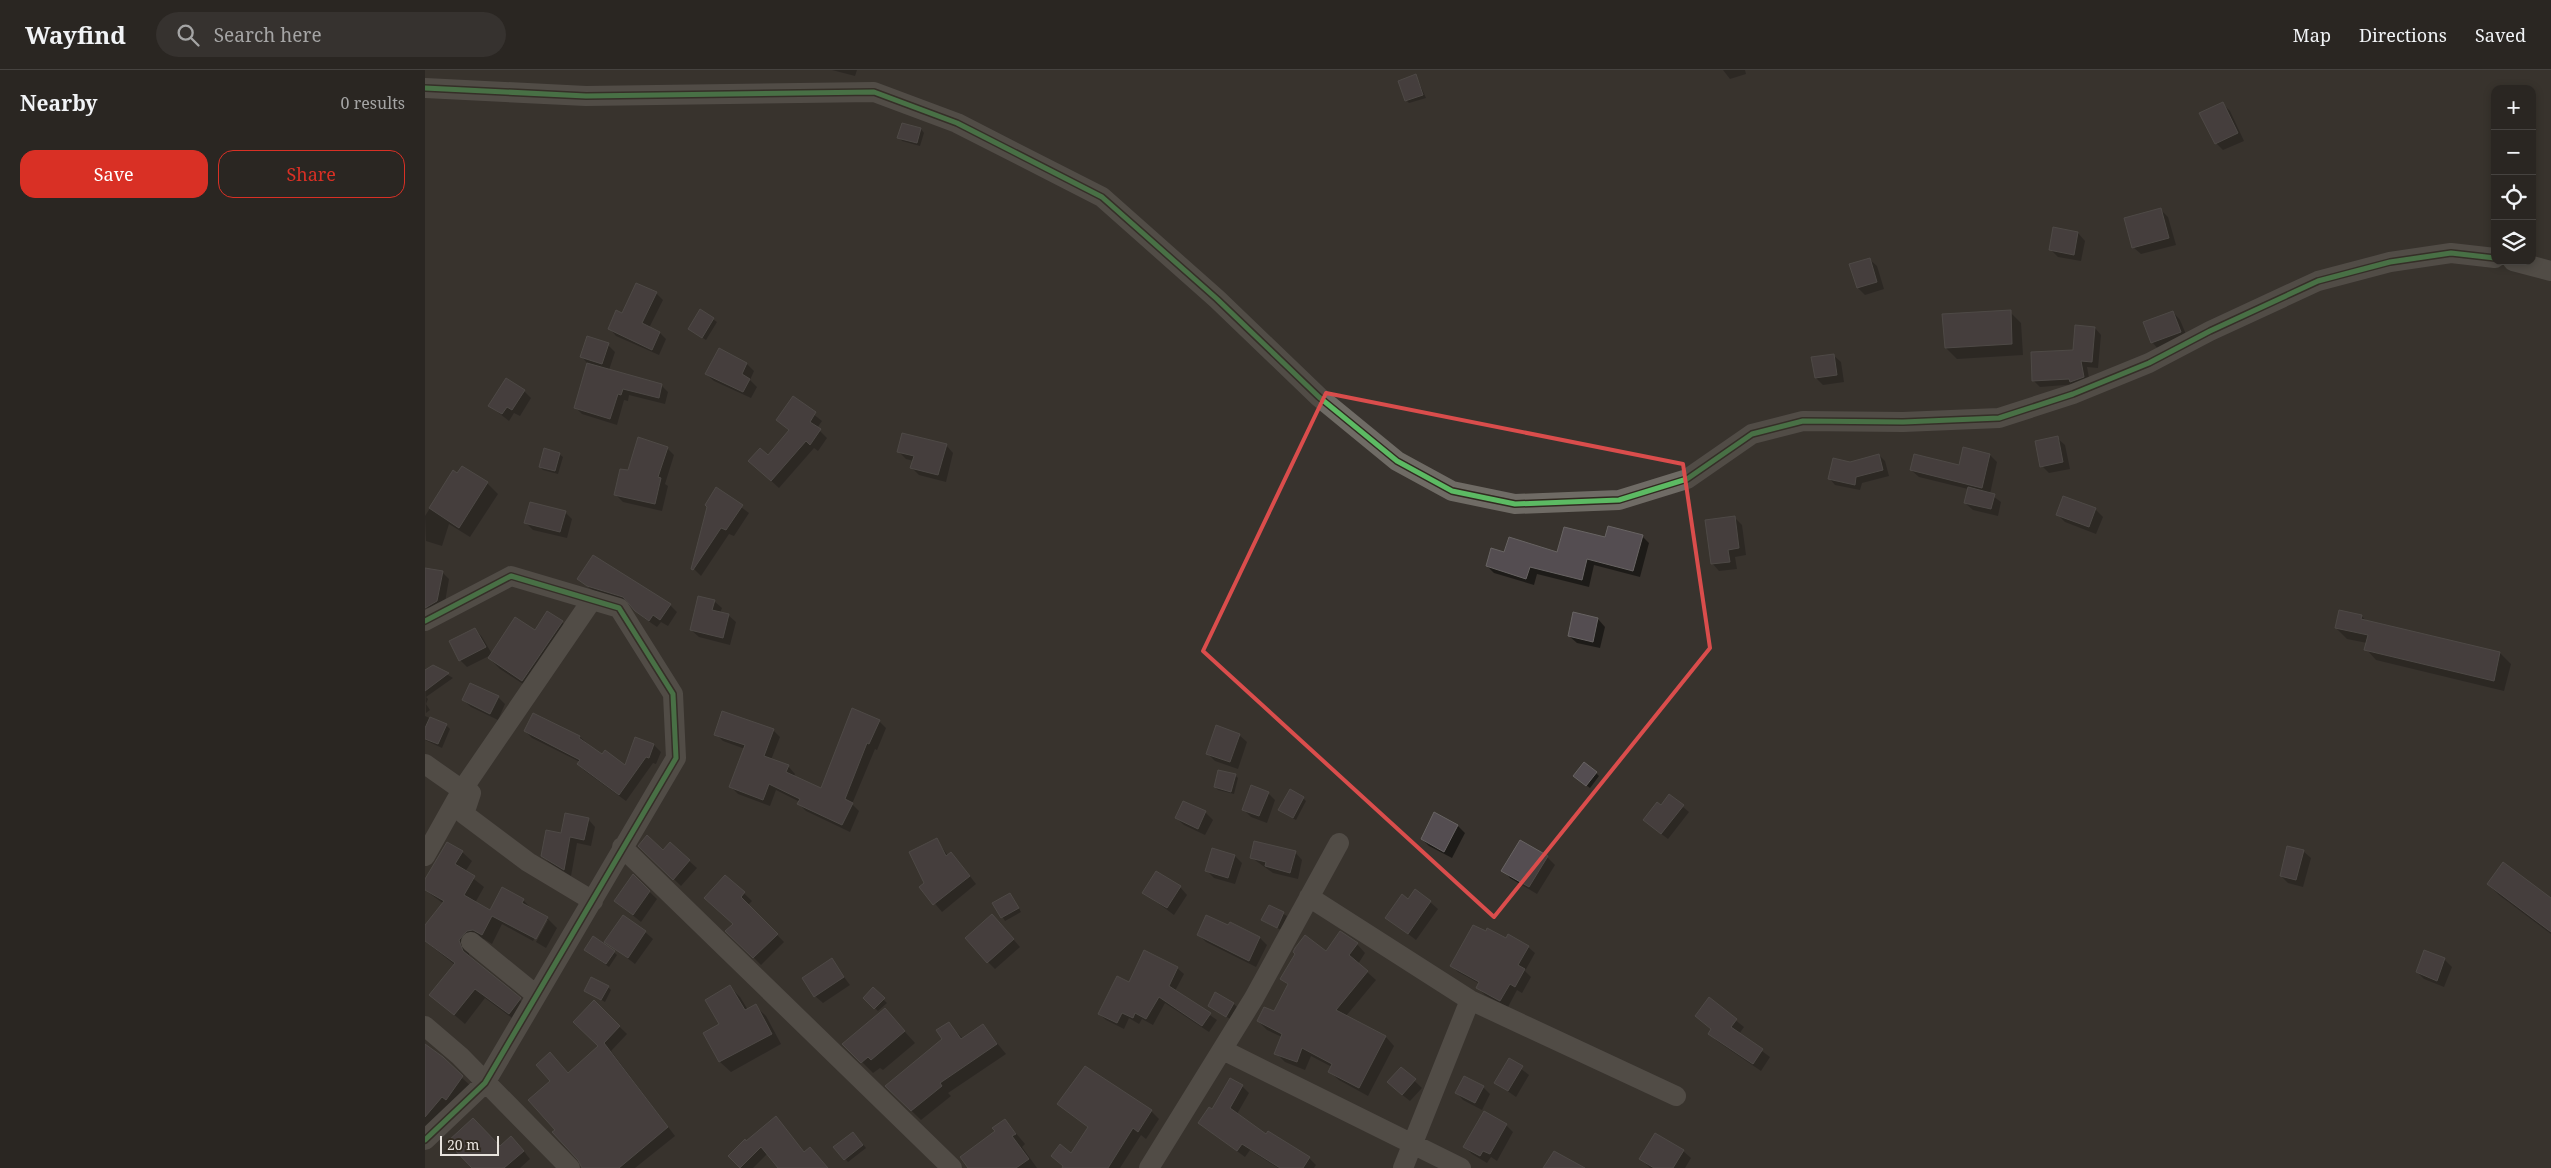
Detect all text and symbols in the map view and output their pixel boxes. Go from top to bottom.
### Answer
search box [156,12,506,57]
text: Wayfind [25,18,126,51]
icon: search [174,21,202,49]
text: Search here [214,22,322,48]
text: Map [2293,23,2331,47]
text: Directions [2359,23,2447,47]
text: Saved [2475,23,2526,47]
map controls [2491,85,2536,265]
button: + [2491,85,2536,130]
text: Nearby [20,89,98,117]
text: 0 results [341,92,405,114]
button: − [2491,130,2536,175]
button: Save [20,150,208,198]
button: Share [218,150,405,198]
button: locate [2491,175,2536,220]
button: layers [2491,220,2536,265]
scale bar [440,1133,499,1156]
text: 20 m [447,1135,480,1154]

